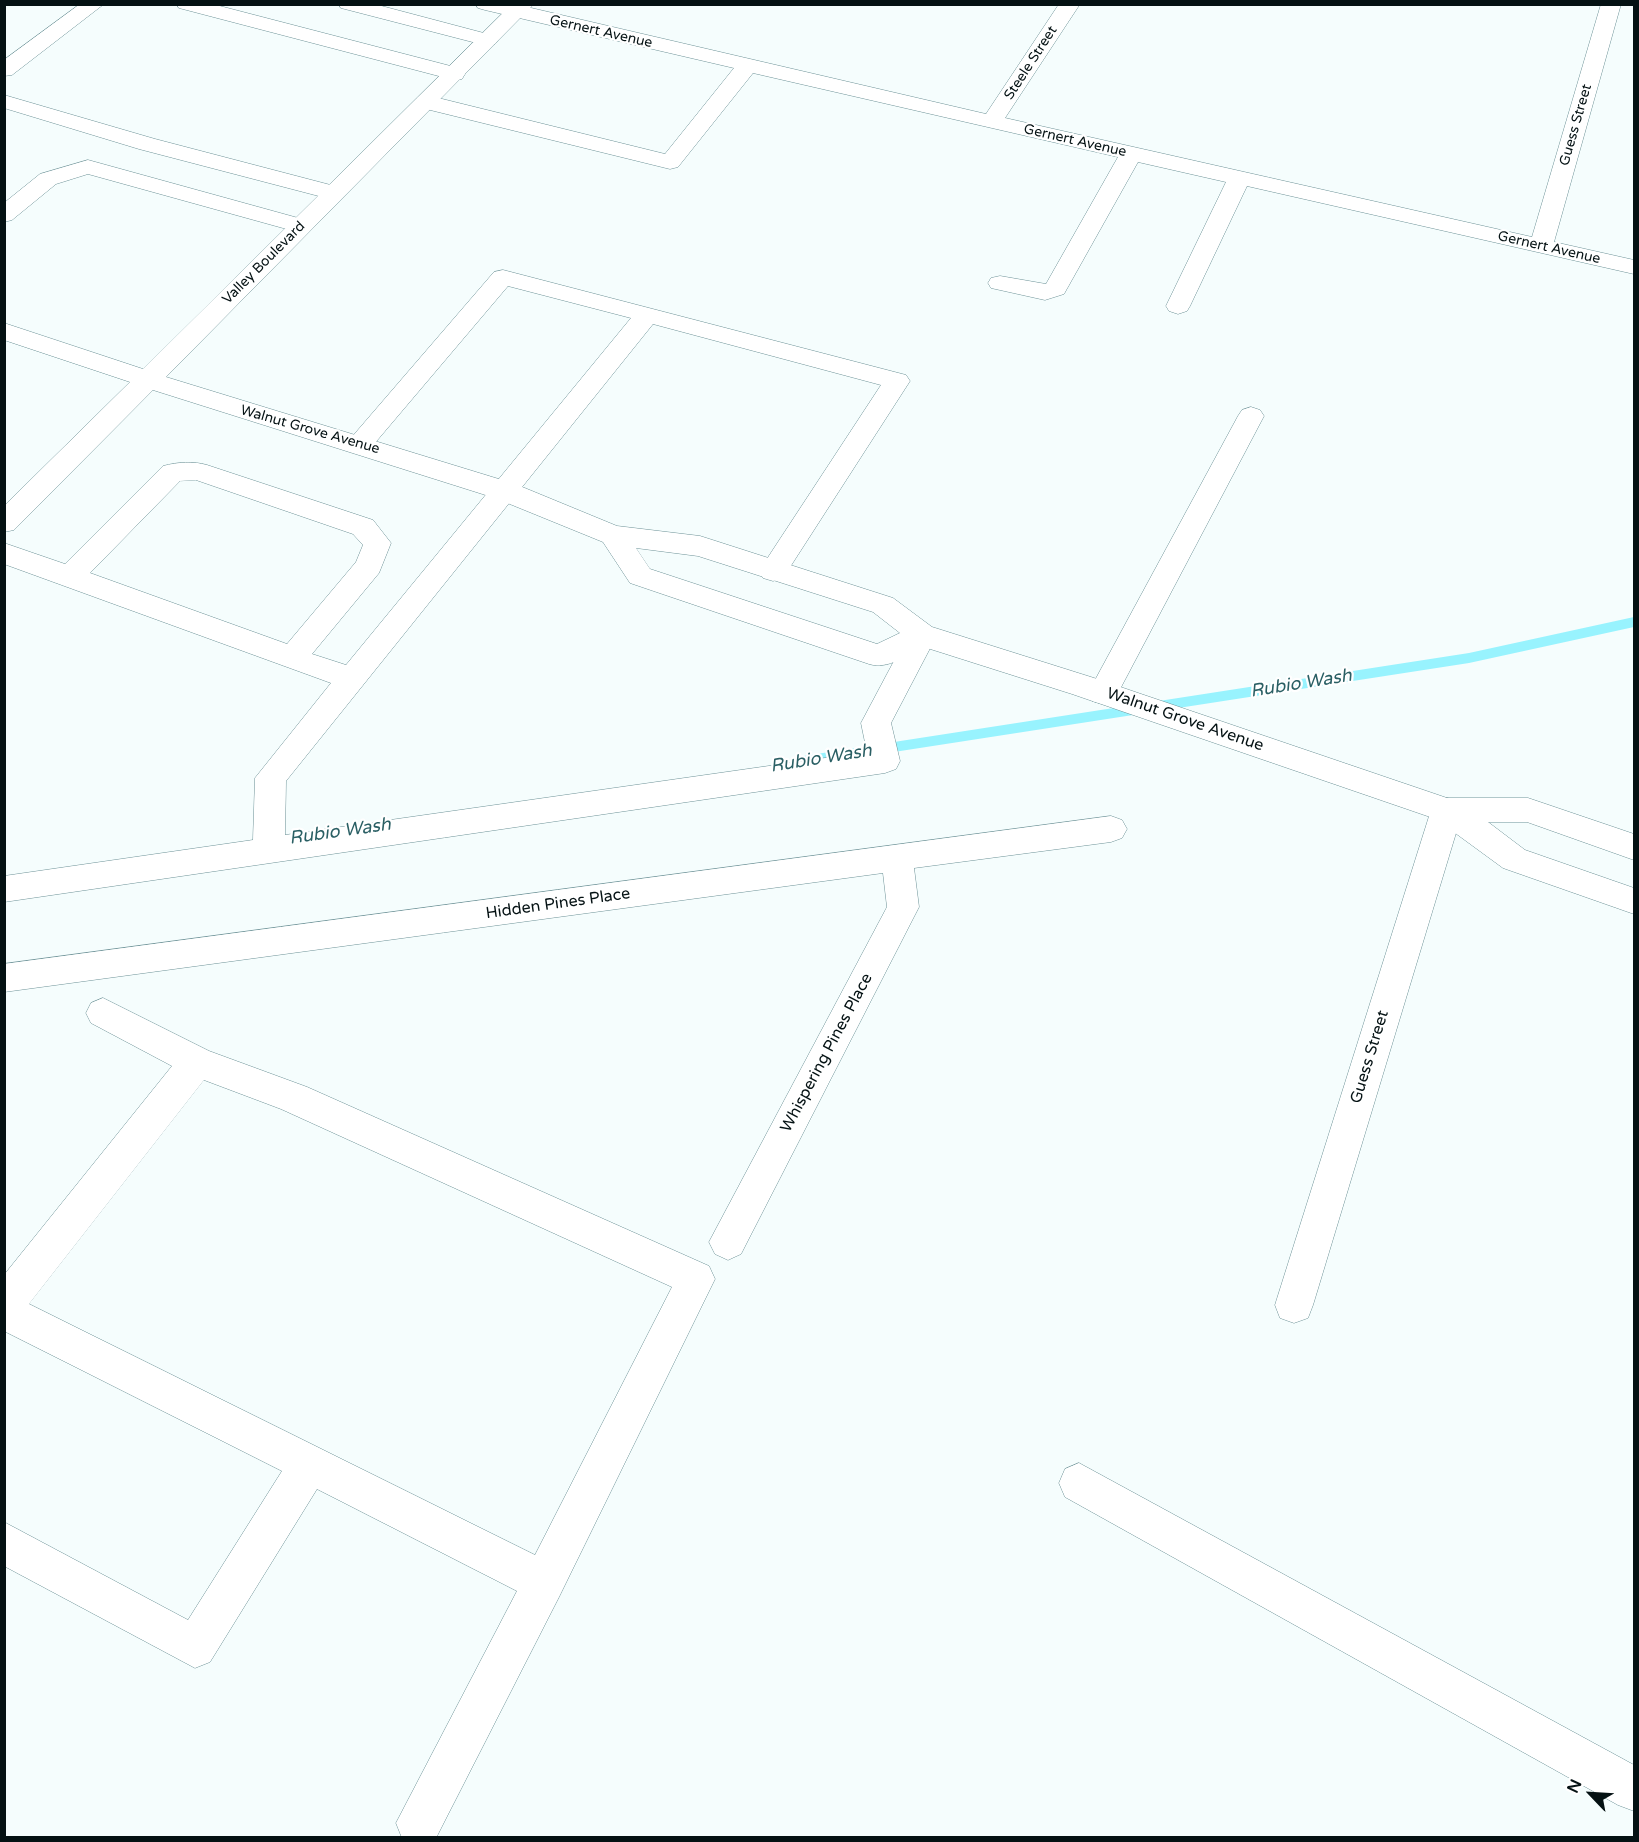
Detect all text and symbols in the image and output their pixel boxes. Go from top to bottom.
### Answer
street label: Gernert Avenue [548,12,654,52]
street label: Steele Street [1001,23,1061,103]
street label: Guess Street [1556,82,1596,168]
street label: Gernert Avenue [1022,121,1128,161]
street label: Valley Boulevard [219,218,309,308]
street label: Gernert Avenue [1496,228,1602,268]
street label: Walnut Grove Avenue [238,402,382,458]
water label: Rubio Wash [1249,665,1353,703]
street label: Walnut Grove Avenue [1104,684,1266,756]
water label: Rubio Wash [769,740,873,778]
water label: Rubio Wash [288,814,392,850]
street label: Hidden Pines Place [485,884,631,924]
street label: Whispering Pines Place [777,970,877,1136]
street label: Guess Street [1347,1008,1393,1106]
north arrow [1561,1764,1621,1824]
text: N [1563,1776,1586,1796]

